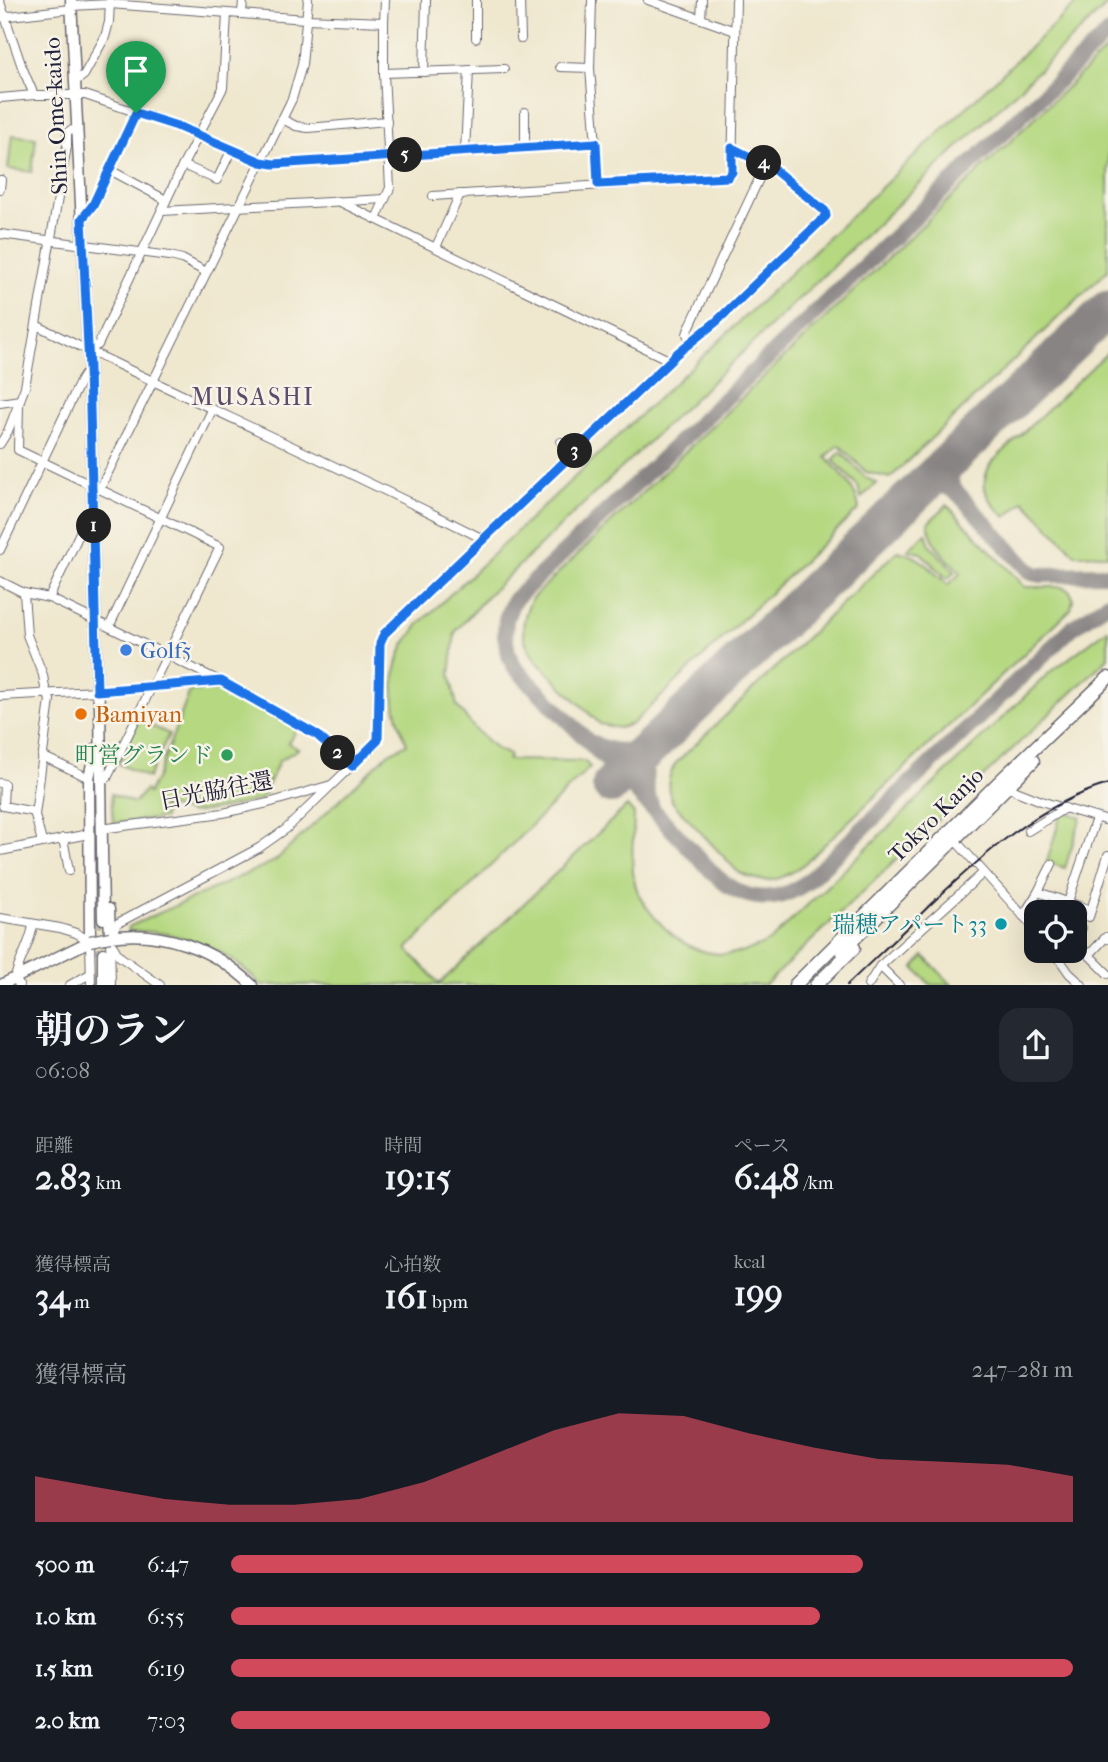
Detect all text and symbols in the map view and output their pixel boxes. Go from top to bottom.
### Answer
street label: Shin Ome-kaido [38,37,74,195]
pin [106,41,166,113]
icon: arrive [117,52,155,90]
pin: 5 [388,138,422,172]
text: 5 [400,143,409,165]
pin: 4 [746,146,782,180]
text: 4 [758,151,769,173]
district label: MUSASHI [191,383,315,411]
pin: 3 [558,434,592,468]
text: 3 [571,439,578,461]
pin: 1 [76,508,112,544]
text: 1 [90,514,97,536]
place label: Golf5 [140,637,192,664]
marker: Golf5 [118,642,134,658]
place label: Bamiyan [95,701,183,728]
marker: Bamiyan [73,706,89,722]
pin: 2 [320,736,356,770]
text: 2 [333,741,342,763]
place label: 町営グランド [75,742,213,769]
marker: 町営グランド [219,747,235,763]
street label: Tokyo Kanjo [883,762,989,868]
street label: 日光脇往還 [157,767,275,815]
map controls [1024,900,1087,963]
button: locate [1024,900,1087,963]
place label: 瑞穂アパート33 [832,911,987,938]
marker: 瑞穂アパート33 [993,916,1009,932]
text: 朝のラン [35,1008,187,1053]
button: share [999,1008,1073,1082]
text: 06:08 [35,1057,90,1084]
text: 距離 [35,1135,73,1157]
text: 時間 [384,1135,422,1157]
text: ペース [734,1135,790,1157]
text: 2.83 [35,1157,92,1198]
text: 19:15 [384,1157,451,1198]
text: 6:48 [734,1157,799,1198]
text: km [92,1172,121,1194]
text: /km [799,1172,834,1194]
text: kcal [734,1251,766,1273]
text: 獲得標高 [35,1254,111,1276]
text: 心拍数 [384,1254,441,1276]
text: 199 [734,1273,783,1314]
text: 34 [35,1276,70,1317]
text: 161 [384,1276,428,1317]
text: m [70,1291,90,1313]
text: bpm [428,1291,468,1313]
text: 247–281 m [971,1356,1073,1383]
text: 獲得標高 [35,1361,127,1388]
text: 500 m [35,1551,94,1578]
text: 6:47 [147,1551,189,1578]
text: 1.0 km [35,1603,96,1630]
text: 6:55 [147,1603,185,1630]
text: 1.5 km [35,1655,93,1682]
text: 6:19 [147,1655,185,1682]
text: 2.0 km [35,1707,100,1734]
text: 7:03 [147,1707,186,1734]

